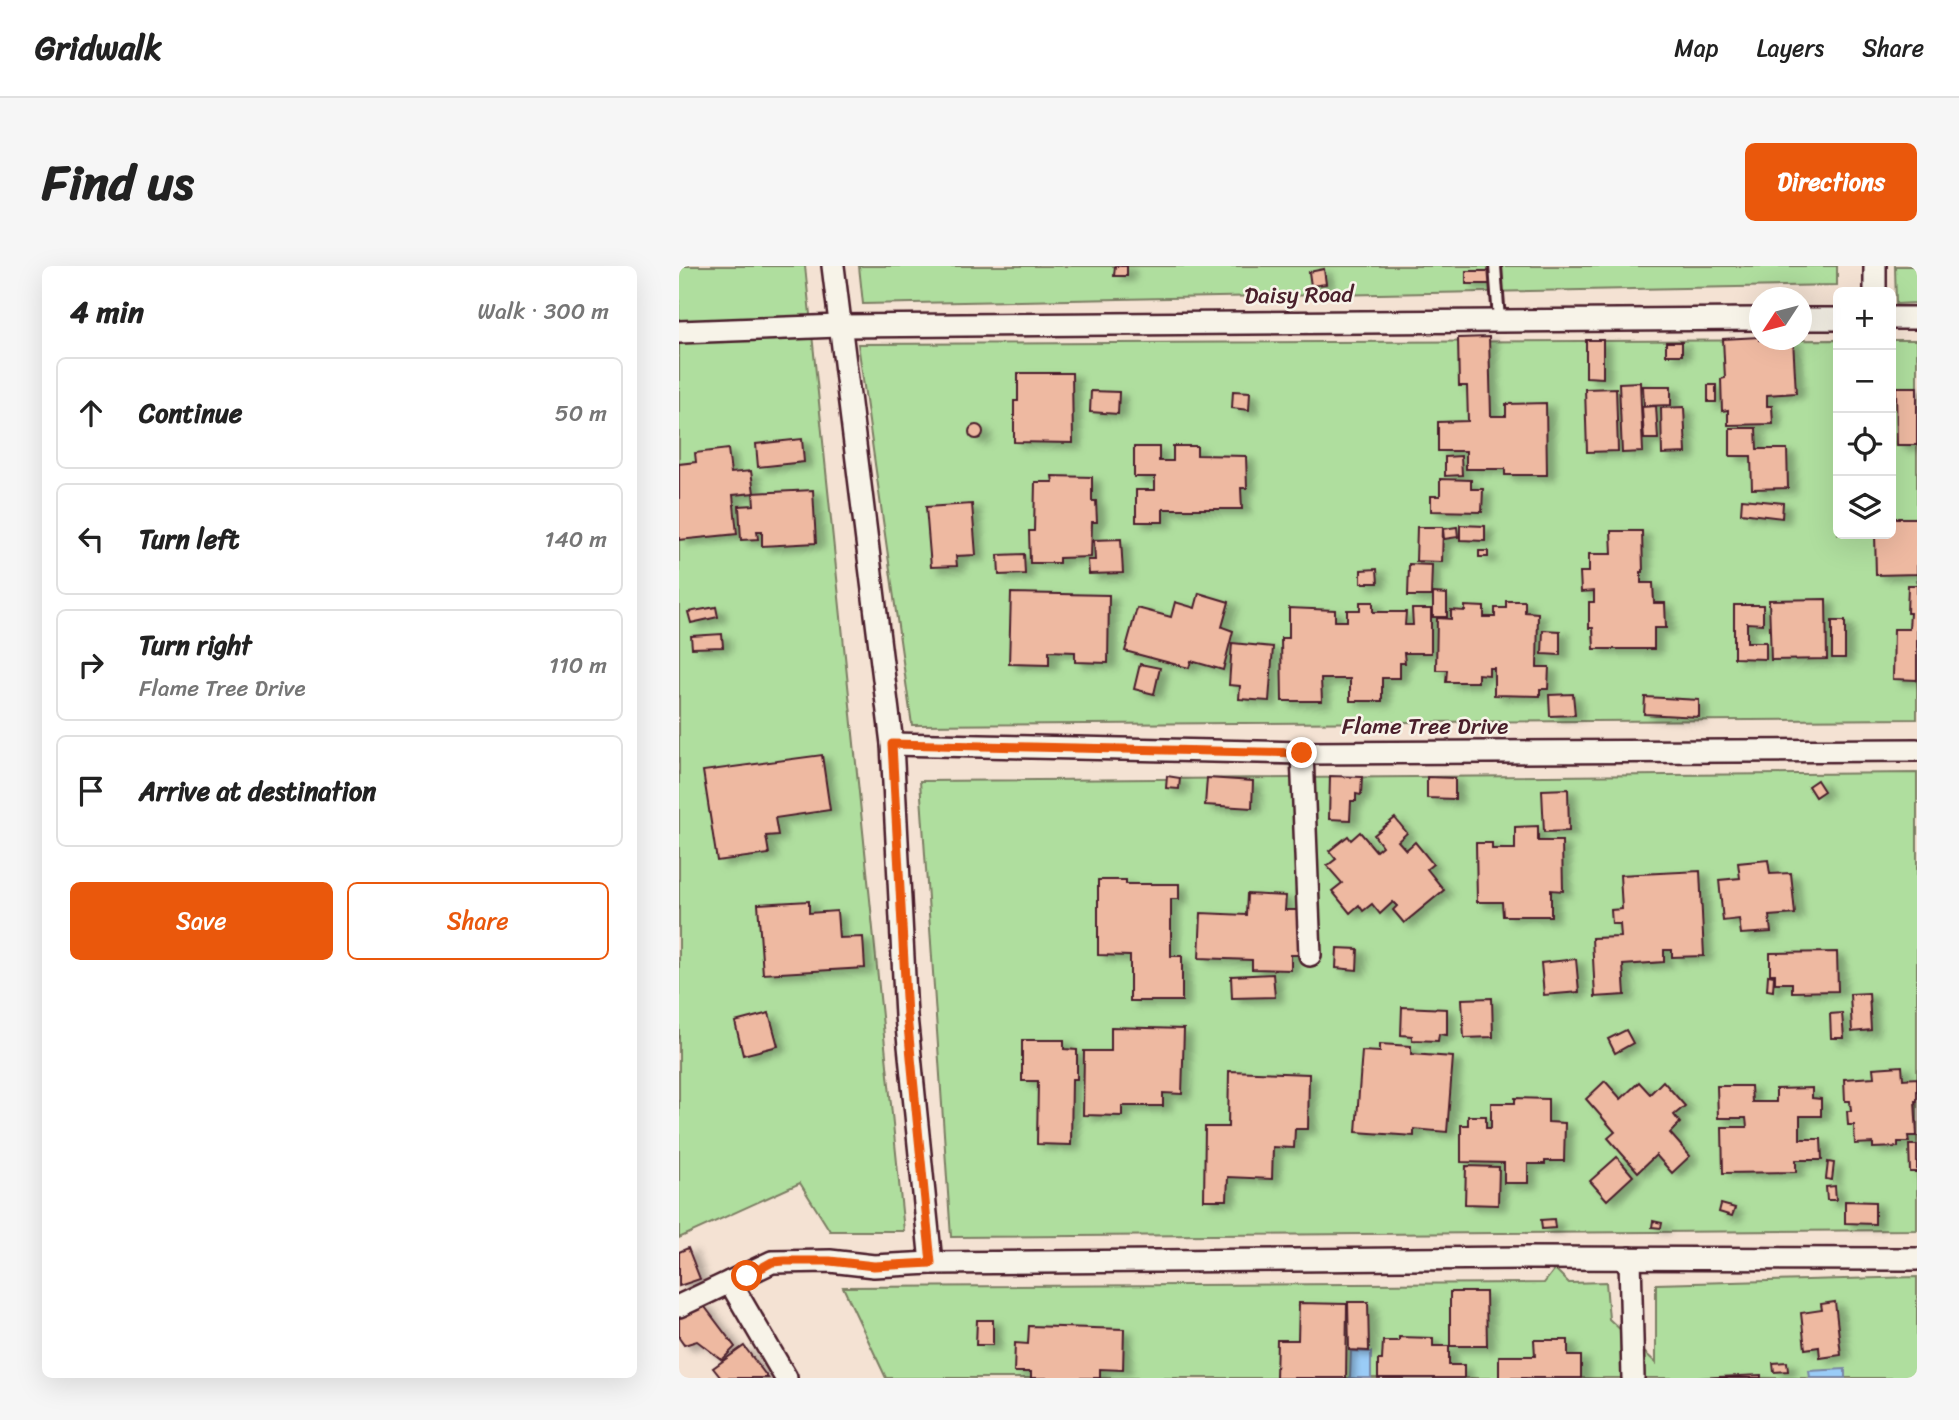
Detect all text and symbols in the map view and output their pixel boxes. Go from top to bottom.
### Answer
text: Gridwalk [35,19,162,77]
text: Map [1674,27,1719,69]
text: Layers [1757,27,1824,69]
text: Share [1862,27,1924,69]
text: Find us [42,139,194,226]
button: Directions [1745,143,1917,221]
street label: Daisy Road [1244,274,1356,316]
text: 4 min [70,285,144,339]
north arrow [1749,287,1812,350]
map controls [1833,287,1896,539]
button: + [1833,287,1896,350]
text: Walk · 300 m [477,291,609,332]
button: − [1833,350,1896,413]
text: Continue [139,390,242,436]
text: 50 m [555,393,607,434]
icon: ahead [72,394,110,432]
button: locate [1833,413,1896,476]
button: layers [1833,476,1896,539]
text: Turn left [139,516,239,562]
text: 140 m [545,519,607,560]
icon: left [72,520,110,558]
text: Turn right [139,622,252,668]
text: 110 m [549,645,607,686]
icon: right [72,646,110,684]
text: Flame Tree Drive [139,668,306,709]
street label: Flame Tree Drive [1342,706,1508,747]
route end [1286,737,1317,768]
text: Arrive at destination [139,768,376,814]
icon: arrive [72,772,110,810]
button: Save [70,882,333,960]
button: Share [347,882,609,960]
route start [731,1260,762,1291]

